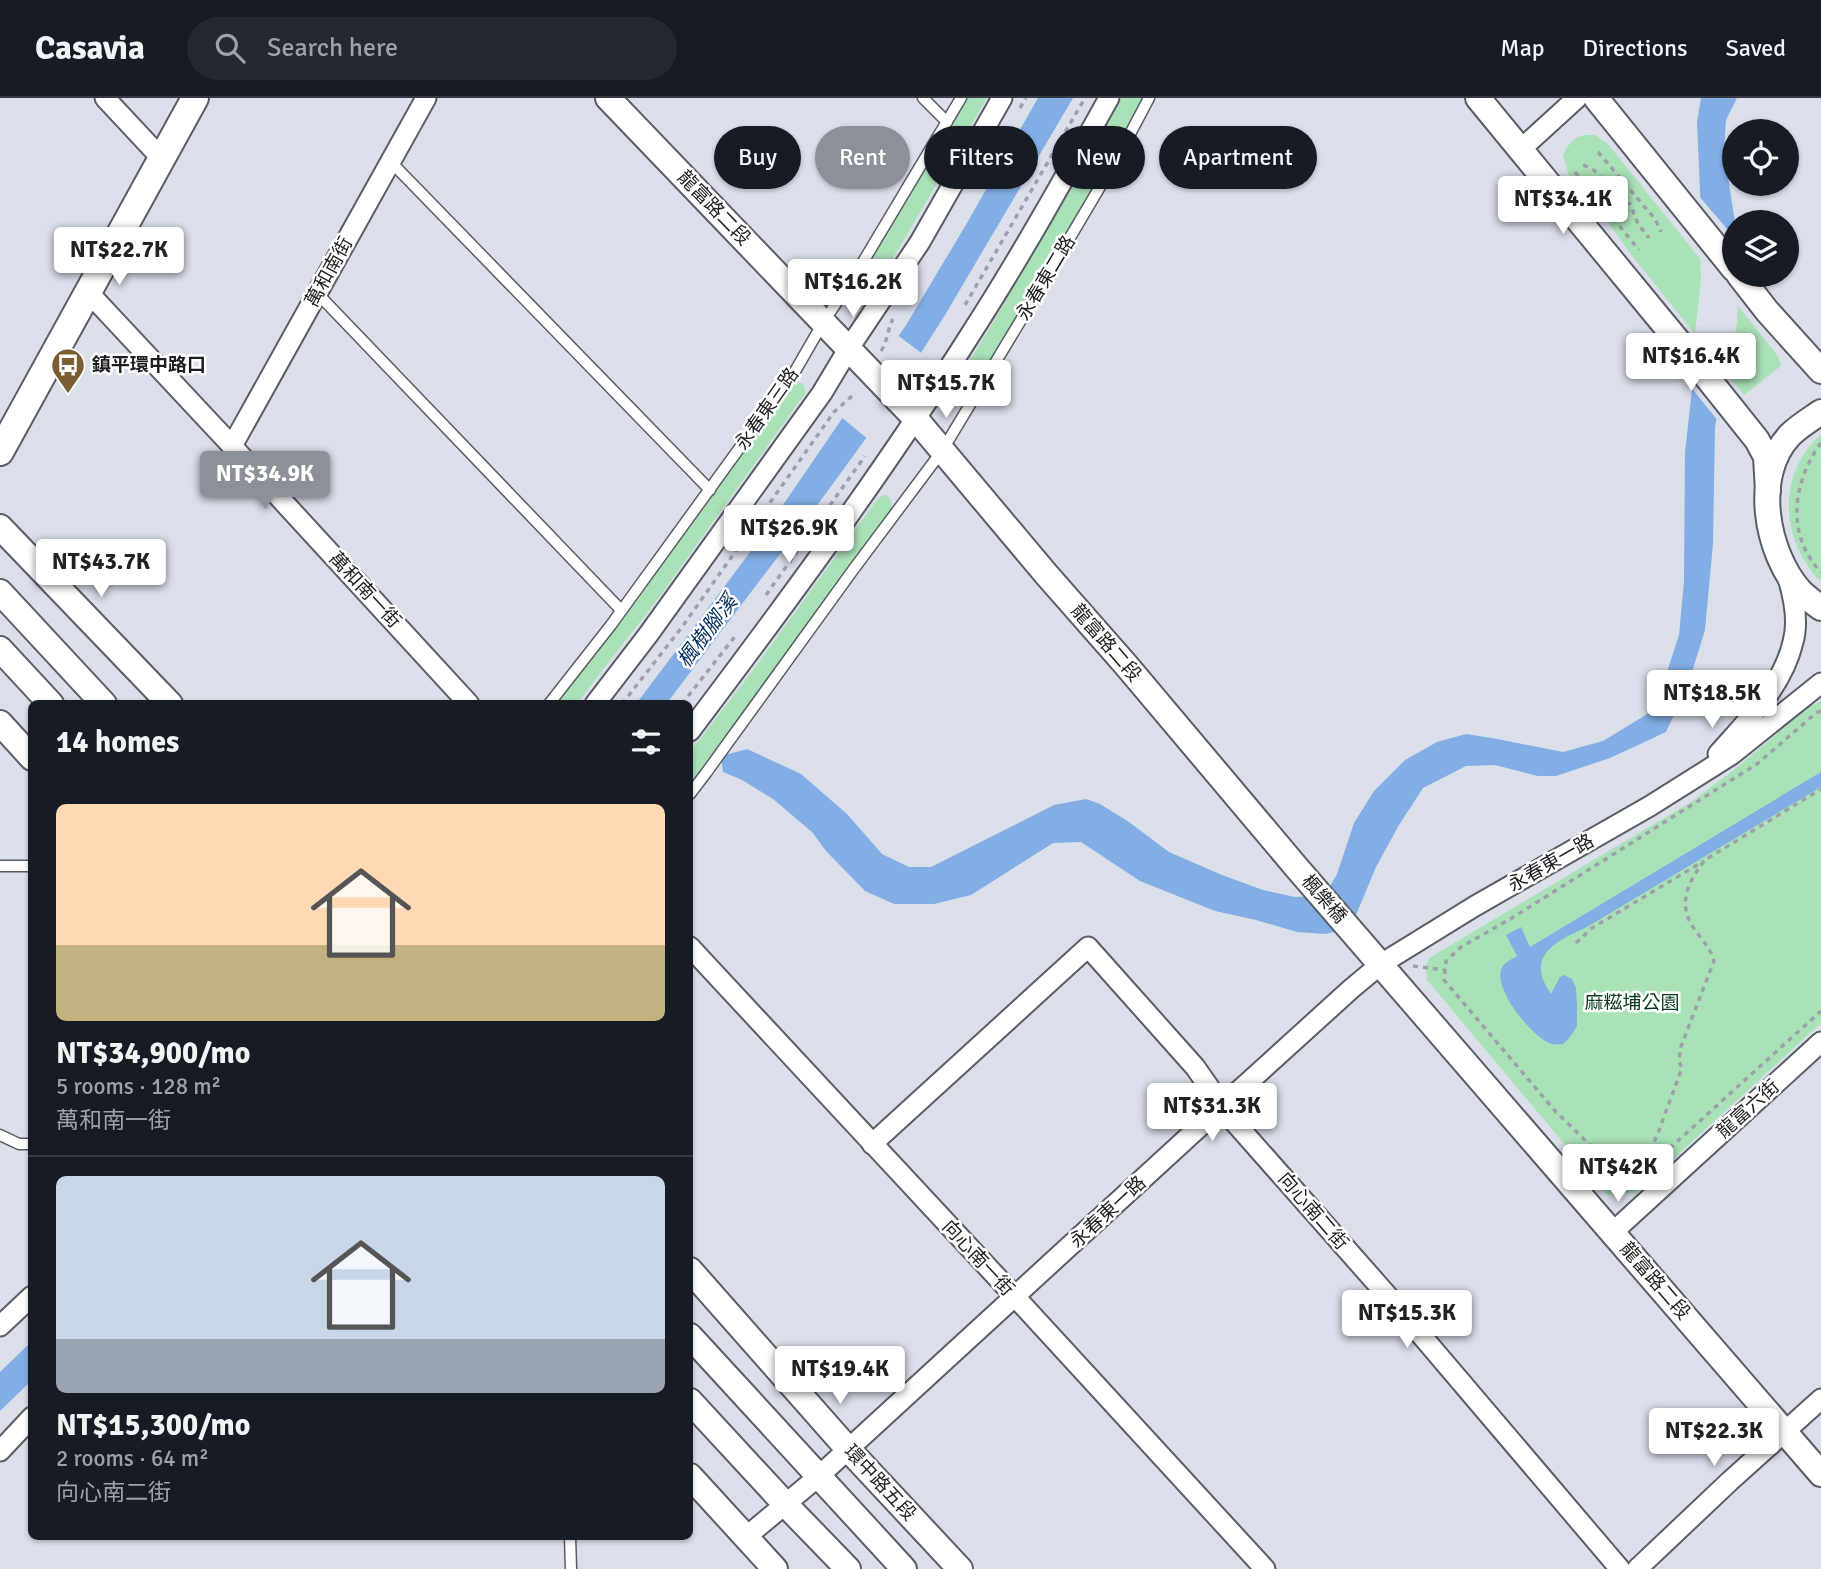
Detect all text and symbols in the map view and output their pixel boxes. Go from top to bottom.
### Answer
search box [187,17,677,80]
text: Casavia [35,28,145,69]
icon: search [211,29,249,67]
text: Search here [267,32,398,64]
text: Map [1500,33,1545,63]
text: Directions [1583,33,1688,63]
text: Saved [1726,33,1786,63]
map controls [1722,119,1799,287]
button: locate [1722,119,1799,196]
chip: Buy [714,126,801,189]
chip: Rent [815,126,910,189]
chip: Filters [924,126,1038,189]
chip: New [1052,126,1145,189]
chip: Apartment [1159,126,1317,189]
street label: 龍富路二段 [672,165,756,251]
pin: NT$34.1K [1491,176,1635,236]
text: NT$34.1K [1514,184,1612,213]
button: layers [1722,210,1799,287]
pin: NT$22.7K [47,228,191,287]
street label: 永春東二路 [1011,231,1081,325]
street label: 萬和南街 [300,233,358,311]
text: NT$22.7K [70,235,168,264]
pin: NT$16.2K [781,260,925,319]
text: NT$16.2K [804,267,902,296]
pin: NT$16.4K [1619,334,1763,393]
text: NT$16.4K [1642,341,1740,370]
bus stop icon: 鎮平環中路口 [49,346,87,395]
place label: 鎮平環中路口 [92,353,206,377]
pin: NT$15.7K [874,360,1018,420]
street label: 永春東三路 [730,363,804,455]
text: NT$15.7K [897,368,995,397]
pin: NT$34.9K [193,452,337,511]
text: NT$34.9K [216,459,314,488]
pin: NT$26.9K [717,505,861,565]
text: NT$26.9K [740,513,838,542]
pin: NT$43.7K [29,540,173,599]
text: NT$43.7K [52,547,150,576]
street label: 萬和南一街 [324,547,406,633]
water label: 楓樹腳溪 [671,587,744,672]
street label: 龍富路二段 [1066,599,1146,687]
pin: NT$18.5K [1640,670,1784,730]
text: NT$18.5K [1663,678,1761,707]
icon: filters [627,723,665,761]
text: 14 homes [56,724,179,761]
street label: 永春東一路 [1504,829,1598,897]
icon: home [298,850,424,976]
street label: 楓樂橋 [1296,870,1352,928]
park label: 麻糍埔公園 [1584,991,1680,1015]
text: NT$34,900/mo [56,1035,250,1072]
text: 5 rooms · 128 m² [56,1072,221,1101]
street label: 龍富六街 [1712,1075,1784,1143]
pin: NT$31.3K [1140,1084,1284,1143]
text: NT$31.3K [1163,1091,1261,1120]
text: 萬和南一街 [56,1106,171,1135]
pin: NT$42K [1561,1144,1675,1204]
text: NT$42K [1578,1152,1658,1181]
street label: 向心南二街 [1273,1167,1353,1255]
street label: 永春東一路 [1065,1171,1151,1253]
street label: 向心南一街 [937,1215,1019,1301]
icon: home [298,1222,424,1348]
street label: 龍富路二段 [1615,1237,1695,1325]
pin: NT$15.3K [1335,1290,1479,1350]
text: NT$15.3K [1358,1298,1456,1327]
pin: NT$19.4K [768,1346,912,1406]
text: NT$19.4K [791,1354,889,1383]
text: NT$15,300/mo [56,1407,250,1444]
pin: NT$22.3K [1642,1408,1786,1468]
text: NT$22.3K [1665,1416,1763,1445]
street label: 環中路五段 [839,1440,921,1526]
text: 2 rooms · 64 m² [56,1444,209,1473]
text: 向心南二街 [56,1478,171,1507]

